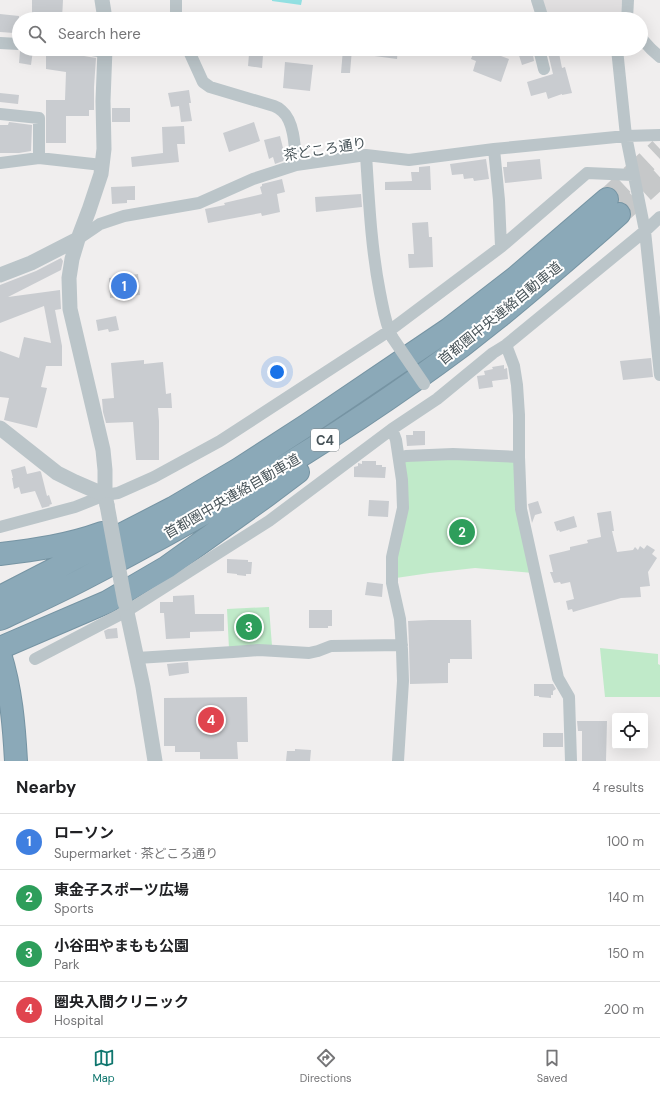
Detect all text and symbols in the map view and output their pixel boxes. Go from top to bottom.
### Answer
search box [12,12,648,56]
icon: search [26,23,48,45]
text: Search here [58,24,141,44]
street label: 茶どころ通り [282,134,368,164]
street label: 首都圏中央連絡自動車道 [434,258,566,368]
pin: 1 [111,271,137,301]
your location [267,362,287,382]
road number: C4 [311,429,339,451]
street label: 首都圏中央連絡自動車道 [161,450,303,542]
pin: 2 [449,517,475,547]
pin: 3 [236,612,262,642]
pin: 4 [198,705,224,735]
map controls [612,713,648,749]
button: locate [612,713,648,749]
text: Nearby [16,776,76,798]
text: 4 results [592,779,644,796]
text: ローソン [54,823,114,843]
text: 1 [27,833,31,850]
text: 100 m [607,833,644,850]
text: Supermarket · 茶どころ通り [54,845,218,862]
text: 東金子スポーツ広場 [54,880,189,900]
text: 2 [25,889,33,906]
text: 140 m [608,889,644,906]
text: Sports [54,900,94,917]
text: 小谷田やまもも公園 [54,936,189,956]
text: 3 [25,945,33,962]
text: 150 m [608,945,644,962]
text: Park [54,956,80,973]
text: 圏央入間クリニック [54,992,189,1012]
text: 4 [25,1001,33,1018]
text: 200 m [604,1001,644,1018]
text: Hospital [54,1012,103,1029]
tab: Map [93,1047,115,1085]
tab: Directions [300,1047,352,1085]
tab: Saved [537,1047,567,1085]

